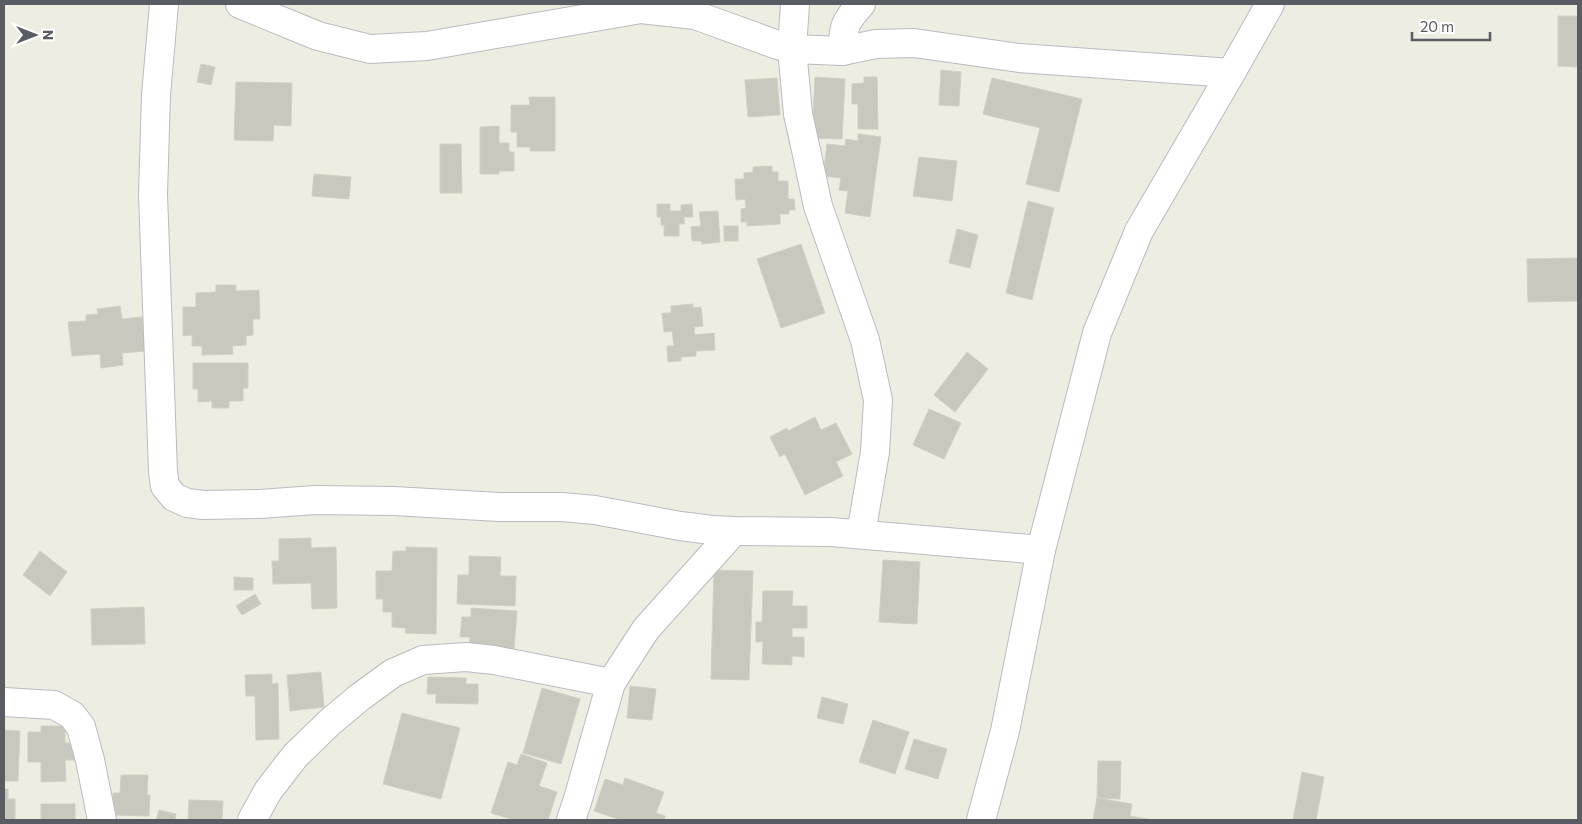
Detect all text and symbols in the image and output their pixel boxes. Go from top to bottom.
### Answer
north arrow [10,10,60,60]
scale bar [1412,10,1490,42]
text: 20 m [1420,17,1454,35]
text: N [40,30,57,40]

